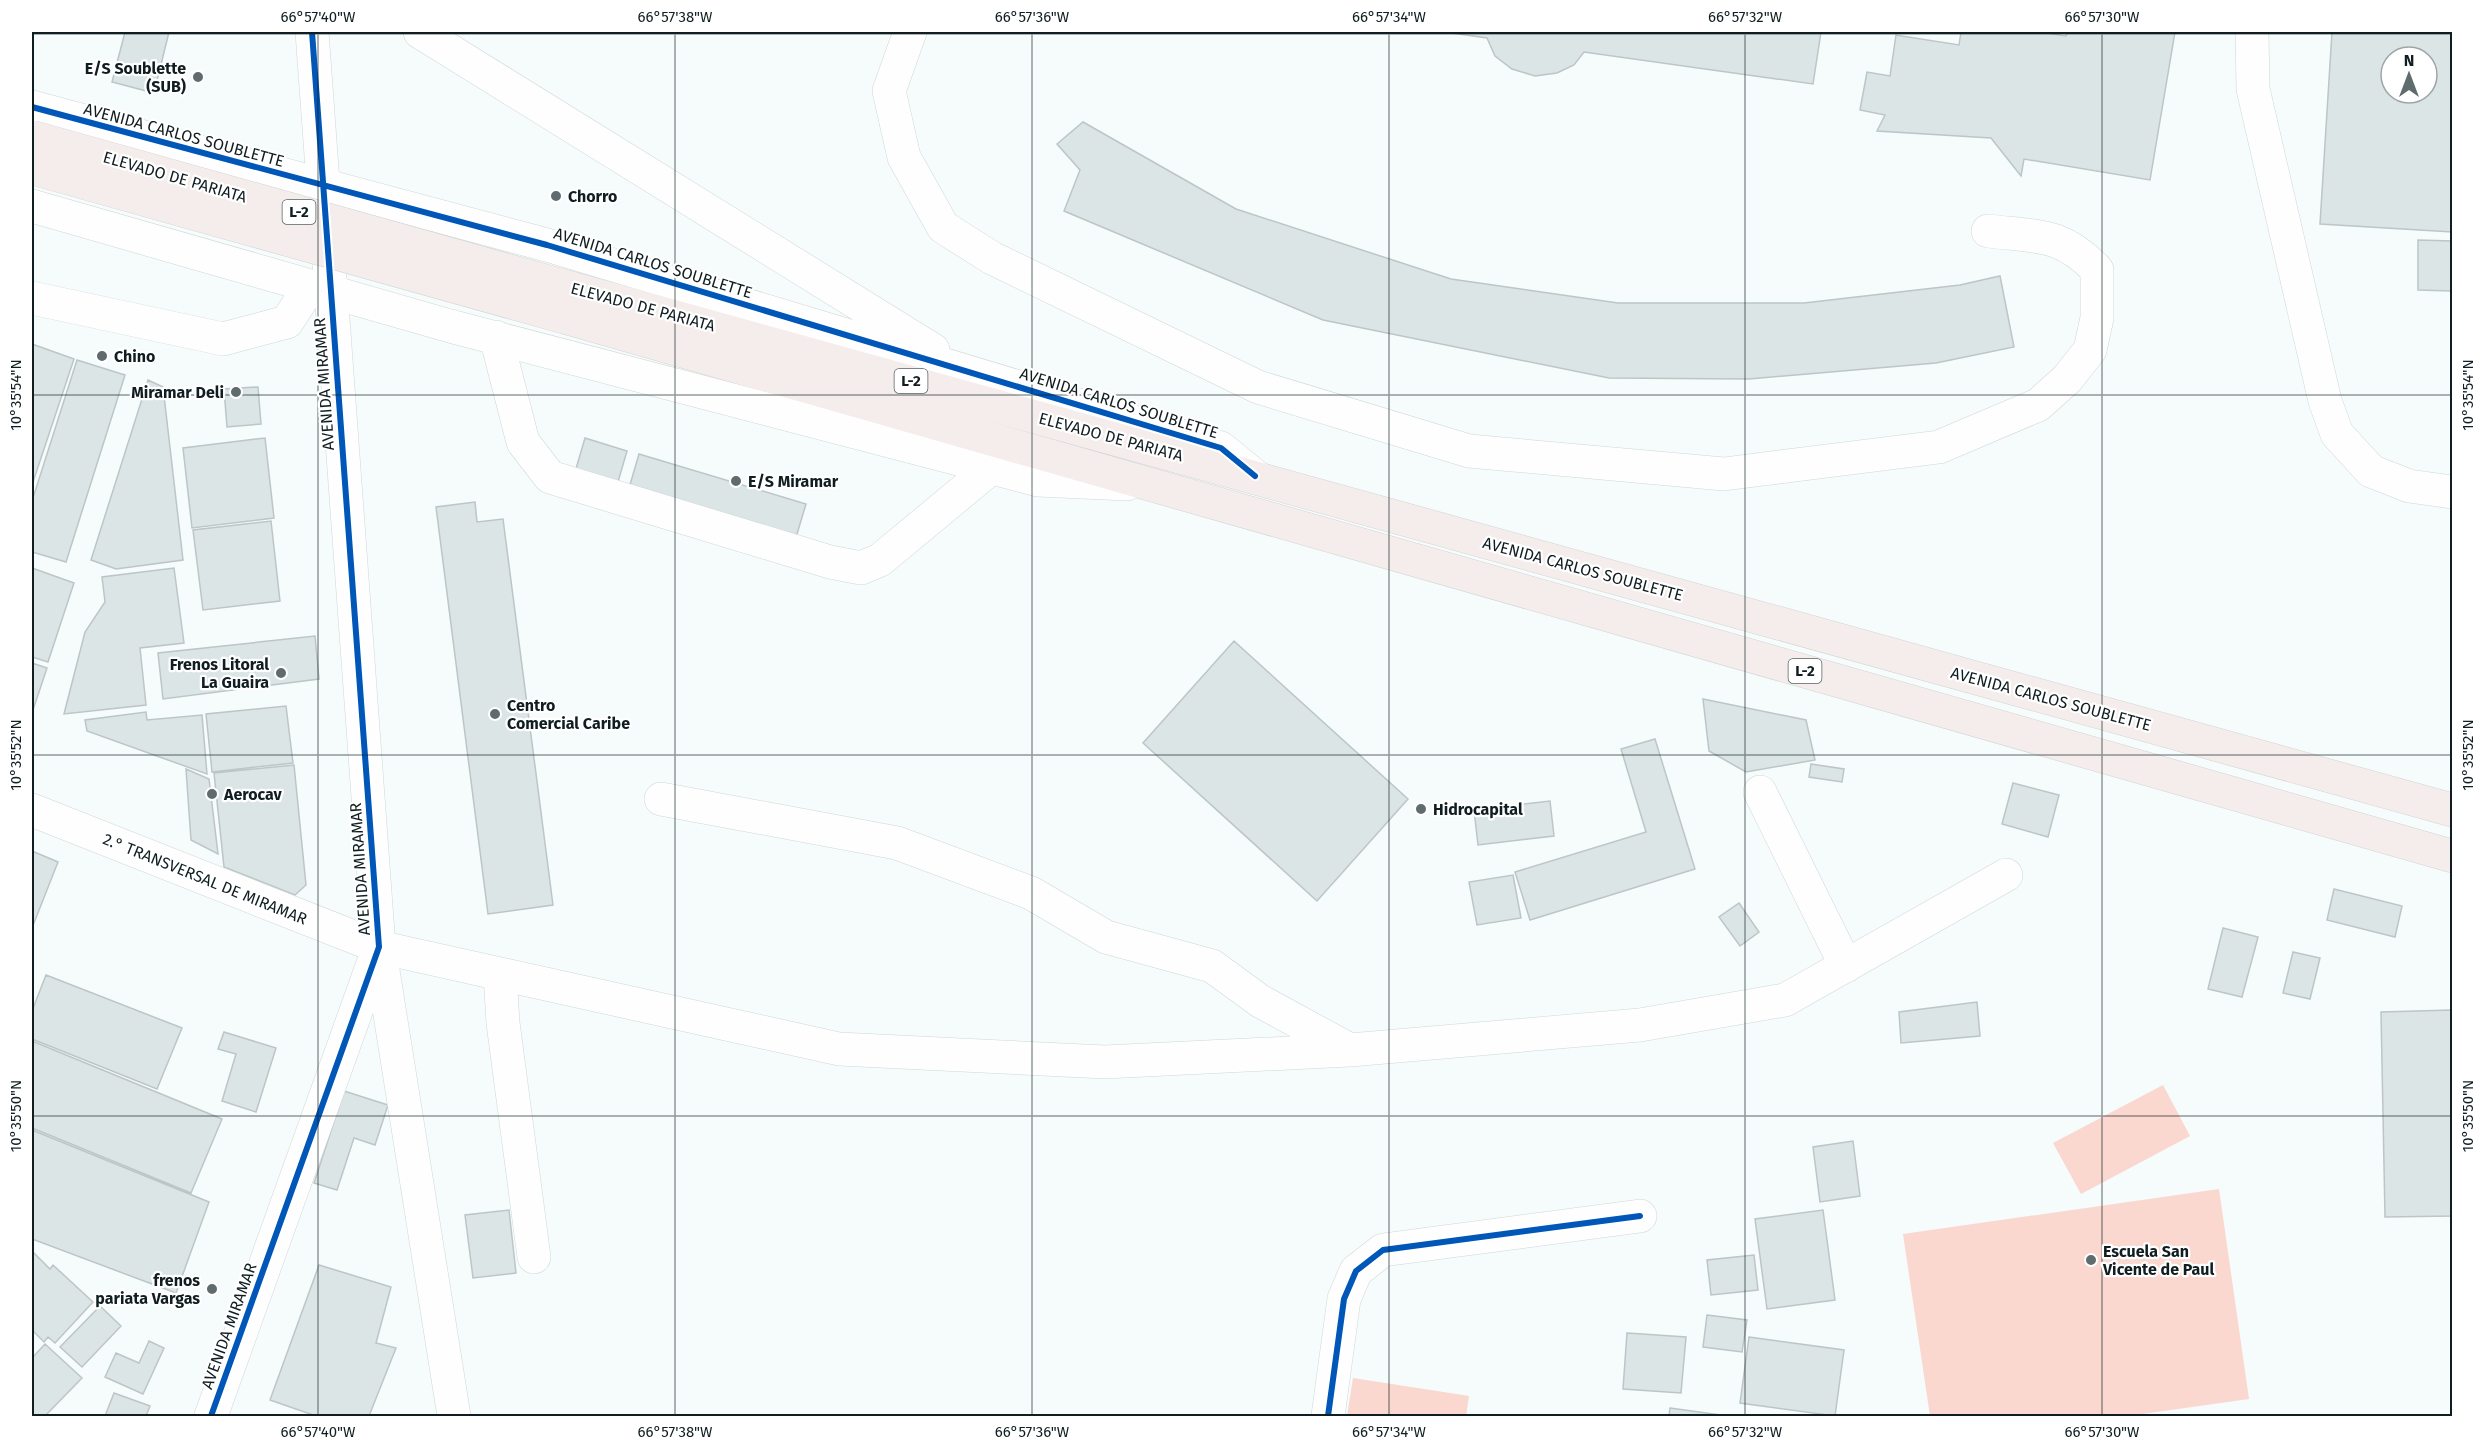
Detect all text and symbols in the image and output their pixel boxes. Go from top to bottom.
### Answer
text: 66°57'40"W [281,8,356,26]
text: 66°57'38"W [638,8,713,26]
text: 66°57'36"W [995,8,1070,26]
text: 66°57'34"W [1352,8,1427,26]
text: 66°57'32"W [1708,8,1783,26]
text: 66°57'30"W [2064,8,2140,26]
north arrow [2379,45,2439,105]
text: N [2404,51,2414,70]
place label: E/S Soublette (SUB) [85,59,186,96]
marker: E/S Soublette (SUB) [191,70,205,84]
street label: AVENIDA CARLOS SOUBLETTE [82,99,286,171]
street label: ELEVADO DE PARIATA [101,147,250,207]
place label: Chorro [568,187,617,206]
marker: Chorro [549,189,563,203]
road number: L-2 [282,200,316,224]
street label: AVENIDA CARLOS SOUBLETTE [552,224,754,302]
street label: ELEVADO DE PARIATA [569,279,718,336]
street label: AVENIDA MIRAMAR [310,317,338,451]
place label: Chino [114,347,155,366]
marker: Chino [95,349,109,363]
text: 10°35'54"N [7,359,25,431]
text: 10°35'54"N [2459,359,2477,431]
street label: AVENIDA CARLOS SOUBLETTE [1018,364,1220,442]
road number: L-2 [894,369,928,393]
place label: Miramar Deli [131,383,224,402]
marker: Miramar Deli [229,385,243,399]
street label: ELEVADO DE PARIATA [1037,409,1186,466]
place label: E/S Miramar [748,472,839,491]
marker: E/S Miramar [729,474,743,488]
street label: AVENIDA CARLOS SOUBLETTE [1481,533,1685,605]
place label: Frenos Litoral La Guaira [170,655,269,692]
road number: L-2 [1788,659,1822,683]
street label: AVENIDA CARLOS SOUBLETTE [1949,663,2153,735]
marker: Frenos Litoral La Guaira [274,666,288,680]
place label: Centro Comercial Caribe [507,696,630,733]
marker: Centro Comercial Caribe [488,707,502,721]
text: 10°35'52"N [7,719,25,791]
text: 10°35'52"N [2459,719,2477,791]
place label: Aerocav [223,785,283,804]
marker: Aerocav [205,787,219,801]
place label: Hidrocapital [1433,800,1523,819]
street label: AVENIDA MIRAMAR [346,802,374,936]
marker: Hidrocapital [1414,802,1428,816]
street label: 2.° TRANSVERSAL DE MIRAMAR [100,829,310,929]
text: 10°35'50"N [7,1080,25,1152]
text: 10°35'50"N [2459,1080,2477,1152]
place label: Escuela San Vicente de Paul [2102,1242,2214,1279]
marker: Escuela San Vicente de Paul [2084,1253,2098,1267]
street label: AVENIDA MIRAMAR [197,1260,261,1392]
place label: frenos pariata Vargas [95,1271,200,1308]
marker: frenos pariata Vargas [205,1282,219,1296]
text: 66°57'40"W [281,1423,356,1441]
text: 66°57'38"W [638,1423,713,1441]
text: 66°57'36"W [995,1423,1070,1441]
text: 66°57'34"W [1352,1423,1427,1441]
text: 66°57'32"W [1708,1423,1783,1441]
text: 66°57'30"W [2064,1423,2140,1441]

